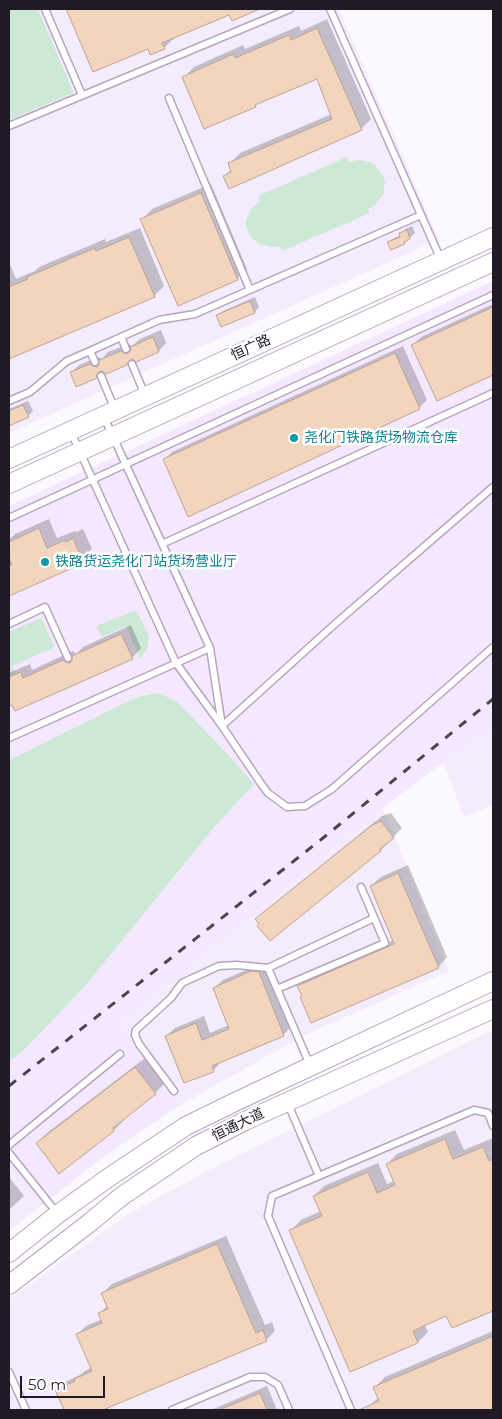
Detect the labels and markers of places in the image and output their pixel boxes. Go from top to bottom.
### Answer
place label: 尧化门铁路货场物流仓库 [304,430,458,446]
marker: 尧化门铁路货场物流仓库 [288,432,300,444]
place label: 铁路货运尧化门站货场营业厅 [55,554,237,570]
marker: 铁路货运尧化门站货场营业厅 [39,556,51,568]

